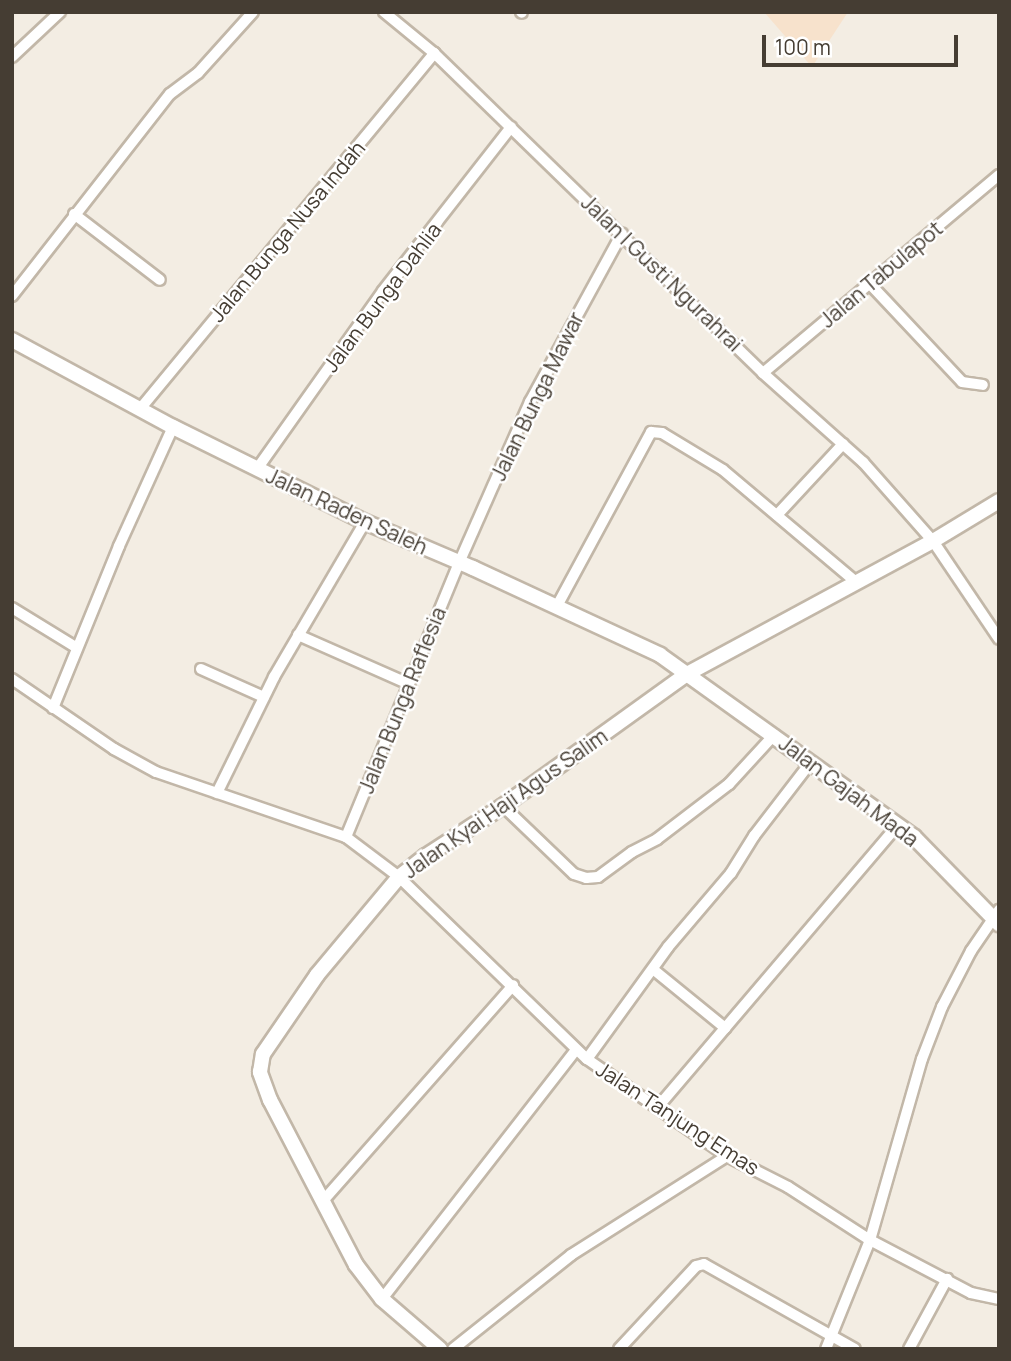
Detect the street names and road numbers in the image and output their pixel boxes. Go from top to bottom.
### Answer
street label: Jalan Bunga Nusa Indah [204,135,370,327]
street label: Jalan I Gusti Ngurahrai [576,190,748,356]
street label: Jalan Tabulapot [815,215,947,333]
street label: Jalan Bunga Dahlia [318,217,446,377]
street label: Jalan Bunga Mawar [485,308,589,484]
street label: Jalan Raden Saleh [262,463,432,559]
street label: Jalan Bunga Raflesia [353,603,451,797]
street label: Jalan Kyai Haji Agus Salim [398,723,612,883]
street label: Jalan Gajah Mada [774,730,924,852]
street label: Jalan Tanjung Emas [592,1056,764,1180]

